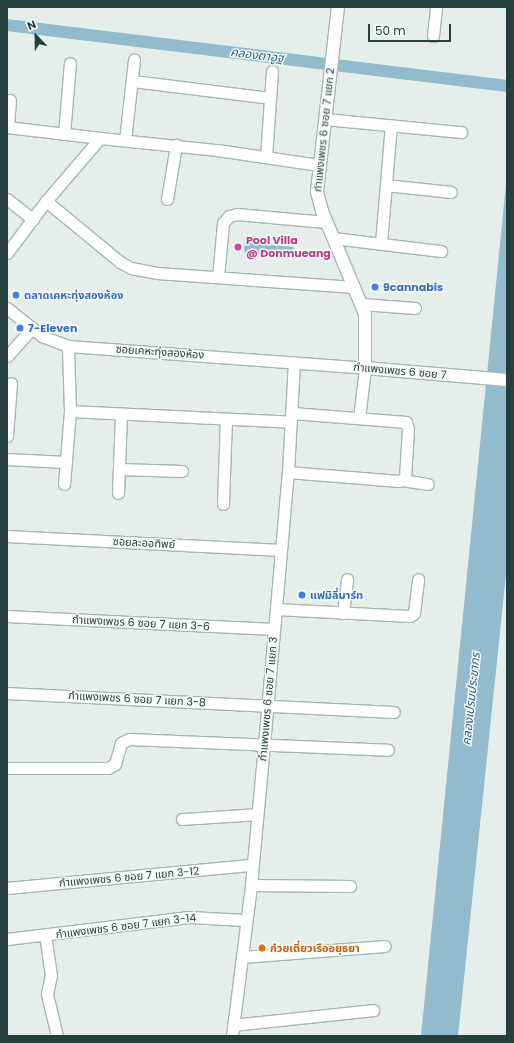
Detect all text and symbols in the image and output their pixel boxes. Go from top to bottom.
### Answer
north arrow [16,16,56,56]
text: N [25,16,38,34]
scale bar [370,16,453,42]
text: 50 m [375,22,406,39]
water label: คลองตาอูฐ [230,45,284,65]
street label: กำแพงเพชร 6 ซอย 7 แยก 2 [311,67,337,193]
place label: Pool Villa @ Donmueang [246,234,331,260]
marker: Pool Villa @ Donmueang [233,242,243,252]
place label: 9cannabis [383,280,443,294]
marker: 9cannabis [370,282,380,292]
place label: ตลาดเคหะทุ่งสองห้อง [24,288,124,302]
marker: ตลาดเคหะทุ่งสองห้อง [11,290,21,300]
place label: 7-Eleven [28,321,77,335]
marker: 7-Eleven [15,323,25,333]
street label: ซอยเคหะทุ่งสองห้อง [115,342,205,362]
street label: กำแพงเพชร 6 ซอย 7 [353,360,447,382]
street label: ซอยละออทิพย์ [112,535,176,551]
place label: แฟมิลี่มาร์ท [310,588,363,602]
marker: แฟมิลี่มาร์ท [297,590,307,600]
street label: กำแพงเพชร 6 ซอย 7 แยก 3-6 [72,613,210,633]
street label: กำแพงเพชร 6 ซอย 7 แยก 3 [256,636,280,762]
water label: คลองเปรมประชากร [459,652,483,746]
street label: กำแพงเพชร 6 ซอย 7 แยก 3-8 [68,689,206,709]
street label: กำแพงเพชร 6 ซอย 7 แยก 3-12 [58,864,200,890]
street label: กำแพงเพชร 6 ซอย 7 แยก 3-14 [55,911,197,941]
place label: ก๋วยเตี๋ยวเรืออยุธยา [270,941,360,955]
marker: ก๋วยเตี๋ยวเรืออยุธยา [257,943,267,953]

